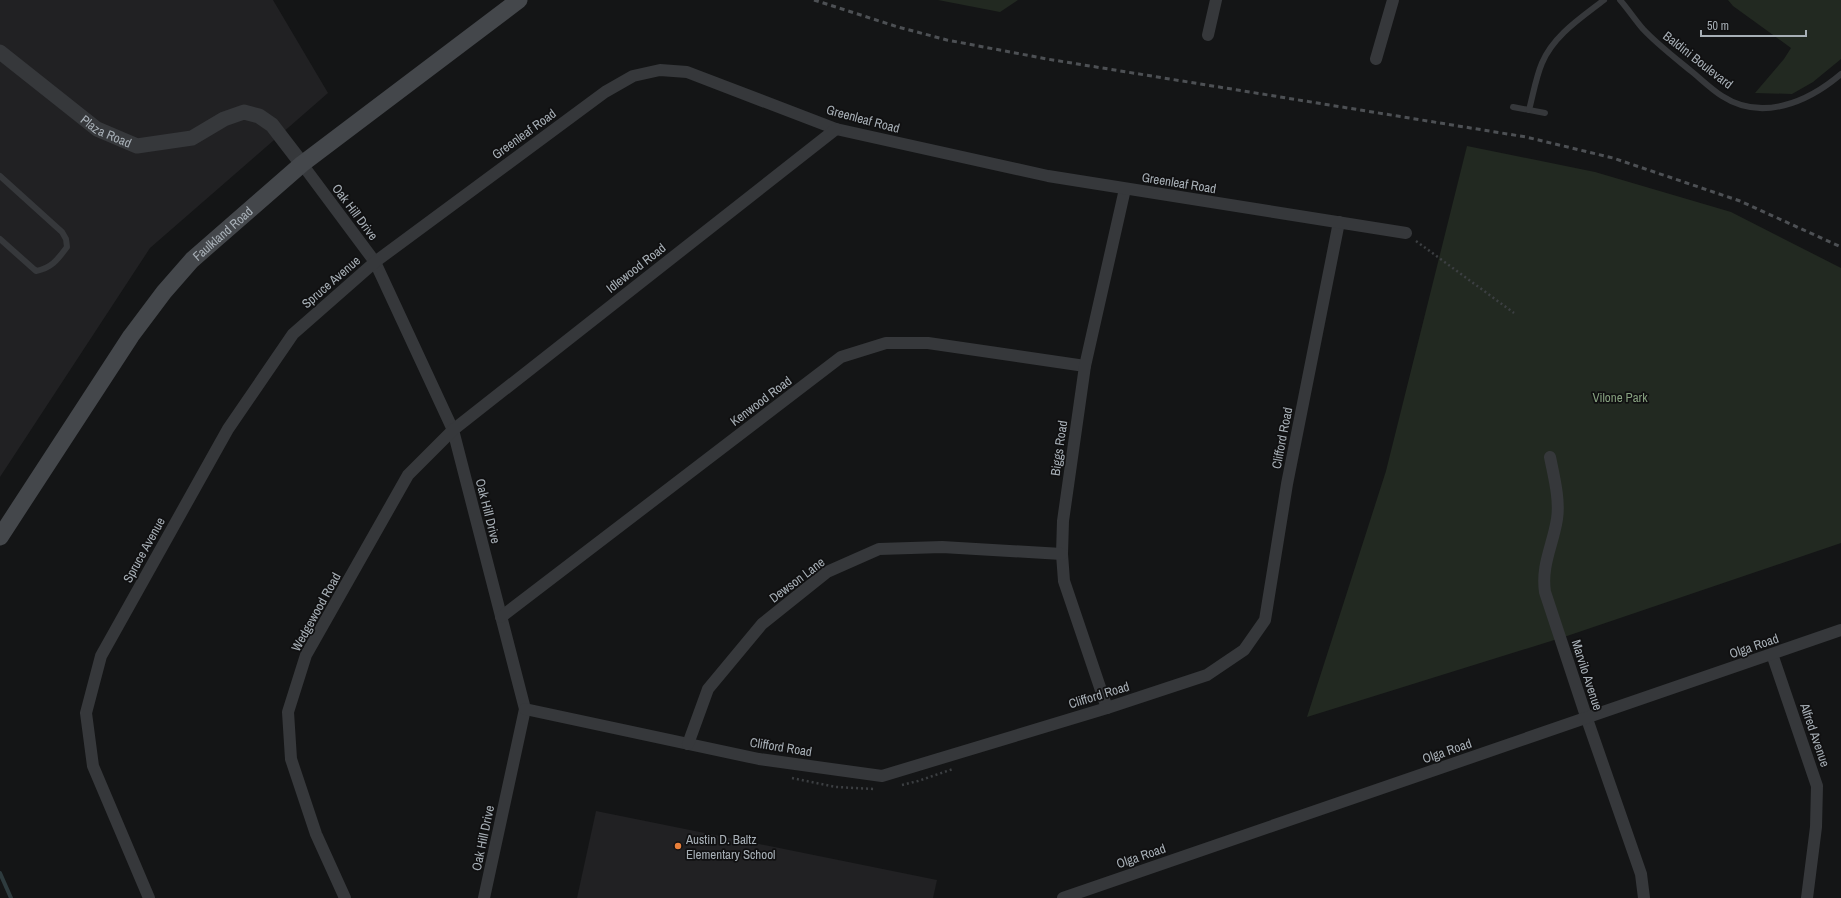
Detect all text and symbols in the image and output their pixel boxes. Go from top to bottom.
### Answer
scale bar [1701,12,1806,38]
text: 50 m [1707,18,1729,34]
street label: Baldini Boulevard [1660,27,1736,93]
street label: Greenleaf Road [824,101,902,137]
street label: Greenleaf Road [489,105,559,163]
street label: Plaza Road [77,111,134,151]
street label: Greenleaf Road [1141,169,1218,197]
street label: Oak Hill Drive [328,180,382,244]
street label: Faulkland Road [189,202,256,264]
street label: Idlewood Road [603,239,669,297]
street label: Spruce Avenue [298,252,364,312]
street label: Kenwood Road [727,372,795,430]
park label: Vilone Park [1593,389,1648,406]
street label: Clifford Road [1268,406,1296,470]
street label: Biggs Road [1047,419,1071,477]
street label: Oak Hill Drive [472,477,504,545]
street label: Spruce Avenue [119,514,169,586]
street label: Dewson Lane [766,554,828,606]
street label: Wedgewood Road [287,570,345,654]
street label: Olga Road [1727,630,1781,662]
street label: Marvilo Avenue [1568,638,1606,713]
street label: Clifford Road [1067,678,1131,712]
street label: Alfred Avenue [1796,700,1834,769]
street label: Clifford Road [749,734,813,760]
street label: Olga Road [1420,735,1474,767]
street label: Oak Hill Drive [468,804,498,872]
place label: Austin D. Baltz Elementary School [685,831,775,863]
street label: Olga Road [1114,840,1168,872]
marker: Austin D. Baltz Elementary School [673,841,683,851]

